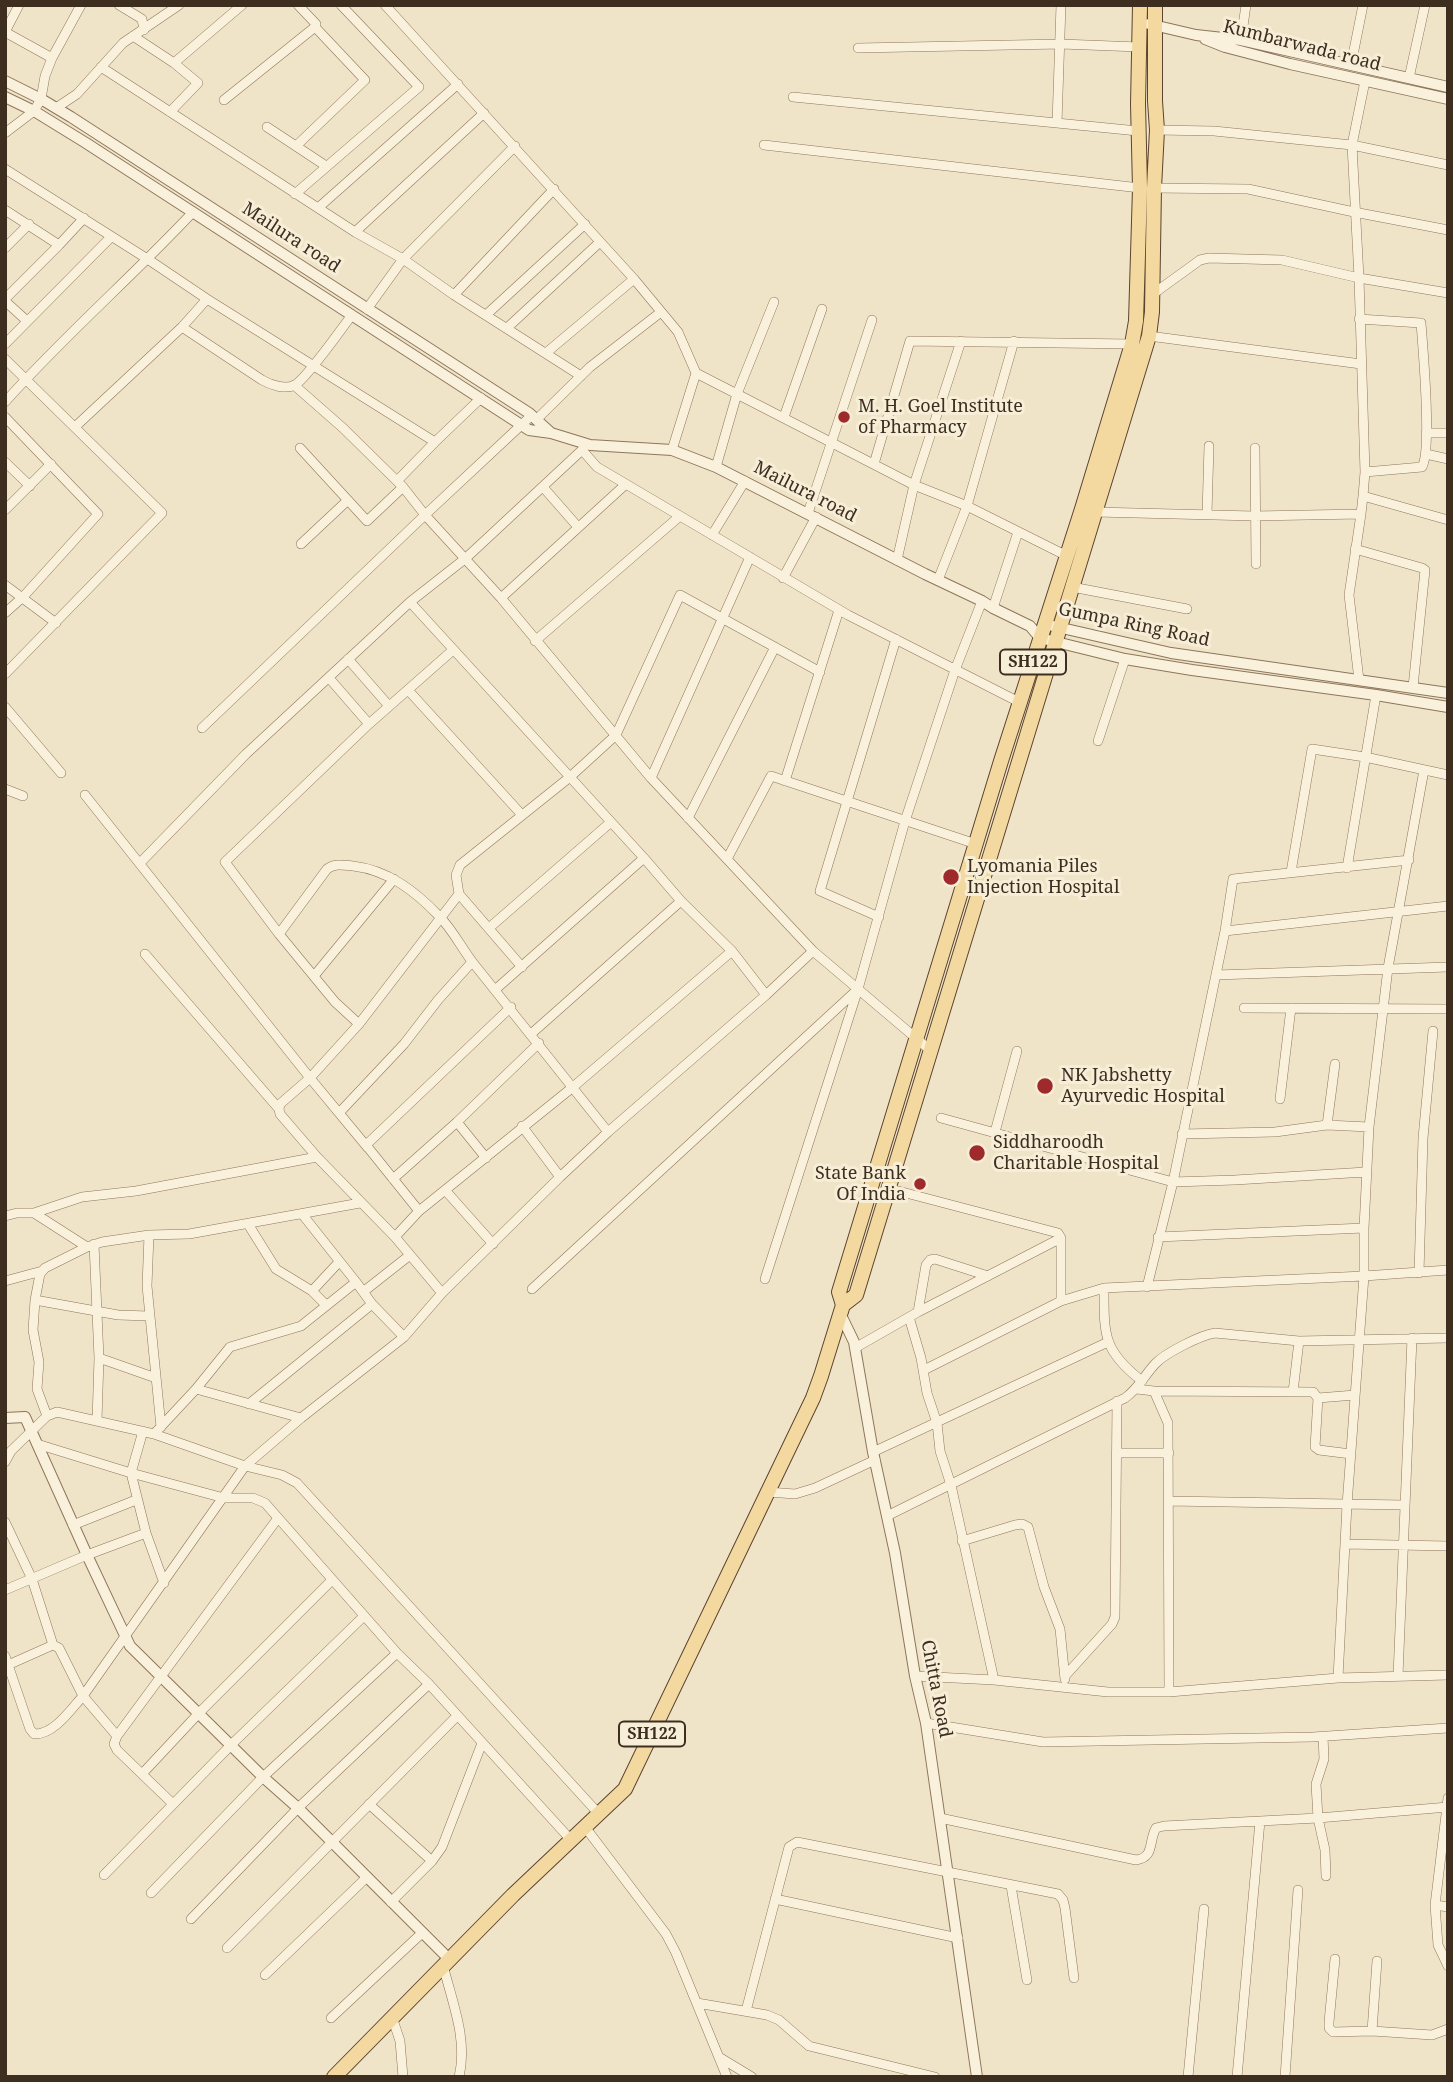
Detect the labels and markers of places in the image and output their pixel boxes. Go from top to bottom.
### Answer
place label: M. H. Goel Institute of Pharmacy [858,396,1023,438]
marker: M. H. Goel Institute of Pharmacy [836,409,852,425]
place label: Lyomania Piles Injection Hospital [967,856,1120,898]
marker: Lyomania Piles Injection Hospital [941,867,961,887]
place label: NK Jabshetty Ayurvedic Hospital [1061,1065,1225,1108]
marker: NK Jabshetty Ayurvedic Hospital [1035,1076,1055,1096]
place label: Siddharoodh Charitable Hospital [993,1132,1159,1174]
marker: Siddharoodh Charitable Hospital [967,1143,987,1163]
place label: State Bank Of India [815,1163,906,1206]
marker: State Bank Of India [912,1176,928,1192]

